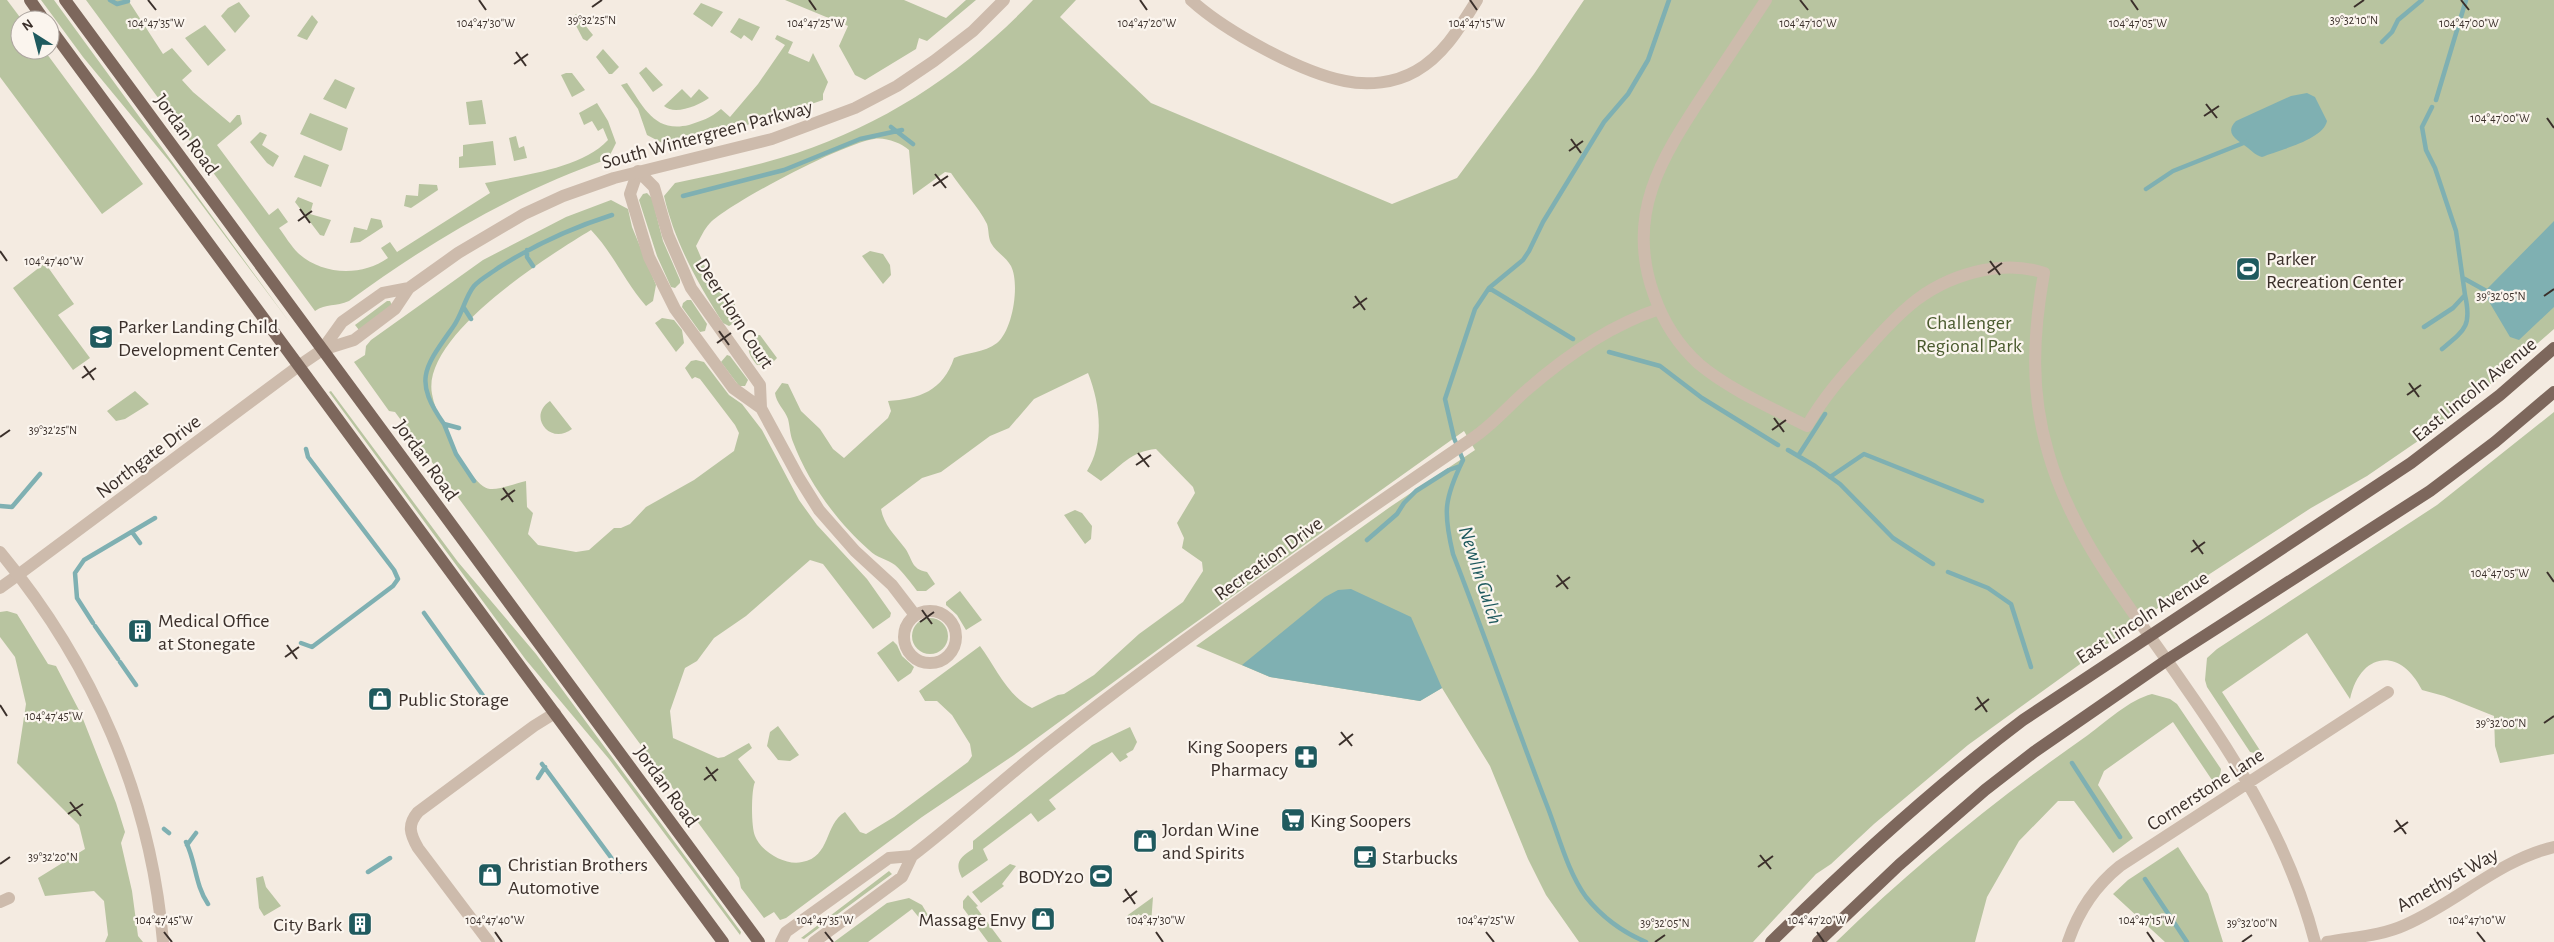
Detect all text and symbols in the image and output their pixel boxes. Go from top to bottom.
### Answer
north arrow [10,10,60,60]
text: 39°32'25"N [568,14,616,26]
text: 39°32'10"N [2330,14,2378,26]
text: N [20,17,36,34]
text: 104°47'35"W [128,17,185,29]
text: 104°47'30"W [457,17,515,29]
text: 104°47'25"W [787,17,845,29]
text: 104°47'20"W [1118,17,1177,29]
text: 104°47'15"W [1449,17,1505,29]
text: 104°47'10"W [1779,17,1837,29]
text: 104°47'05"W [2109,17,2167,29]
text: 104°47'00"W [2439,17,2499,29]
street label: Jordan Road [150,90,222,179]
street label: South Wintergreen Parkway [600,97,815,173]
text: 104°47'00"W [2470,112,2530,124]
place label: Parker Recreation Center [2266,249,2404,292]
text: 104°47'40"W [25,255,84,267]
street label: Deer Horn Court [691,255,777,373]
sports icon: Parker Recreation Center [2235,256,2261,282]
text: 39°32'05"N [2476,290,2526,302]
park label: Challenger Regional Park [1916,313,2022,356]
place label: Parker Landing Child Development Center [118,317,279,360]
school or university icon: Parker Landing Child Development Center [88,324,114,350]
street label: East Lincoln Avenue [2409,334,2541,446]
street label: Northgate Drive [93,411,205,502]
street label: Jordan Road [390,416,462,505]
text: 39°32'25"N [29,424,77,436]
street label: Recreation Drive [1211,513,1326,605]
water label: Newlin Gulch [1455,523,1506,627]
text: 104°47'05"W [2471,567,2529,579]
street label: East Lincoln Avenue [2073,568,2212,668]
place label: Medical Office at Stonegate [158,611,270,654]
building icon: Medical Office at Stonegate [127,618,153,644]
shop icon: Public Storage [367,686,393,712]
place label: Public Storage [398,690,509,710]
text: 104°47'45"W [25,710,83,722]
text: 39°32'00"N [2476,717,2526,729]
place label: King Soopers Pharmacy [1187,737,1288,780]
street label: Jordan Road [630,742,702,831]
pharmacy icon: King Soopers Pharmacy [1293,744,1319,770]
street label: Cornerstone Lane [2144,745,2268,835]
supermarket icon: King Soopers [1280,807,1306,833]
place label: King Soopers [1310,811,1411,831]
place label: Jordan Wine and Spirits [1162,820,1259,863]
shop icon: Jordan Wine and Spirits [1132,828,1158,854]
cafe icon: Starbucks [1352,844,1378,870]
street label: Amethyst Way [2393,844,2502,916]
place label: Starbucks [1382,848,1458,868]
text: 39°32'20"N [28,851,78,863]
place label: Christian Brothers Automotive [508,855,648,898]
shop icon: Christian Brothers Automotive [477,862,503,888]
sports icon: BODY20 [1088,863,1114,889]
place label: BODY20 [1018,867,1084,887]
shop icon: Massage Envy [1030,906,1056,932]
place label: Massage Envy [919,910,1026,930]
building icon: City Bark [347,911,373,937]
text: 104°47'45"W [135,914,193,926]
text: 104°47'40"W [466,914,525,926]
text: 104°47'35"W [797,914,854,926]
text: 104°47'30"W [1127,914,1185,926]
text: 104°47'25"W [1457,914,1515,926]
text: 104°47'20"W [1788,914,1847,926]
text: 104°47'15"W [2119,914,2175,926]
text: 104°47'10"W [2448,914,2506,926]
place label: City Bark [273,915,342,935]
text: 39°32'05"N [1640,917,1690,929]
text: 39°32'00"N [2227,917,2277,929]

